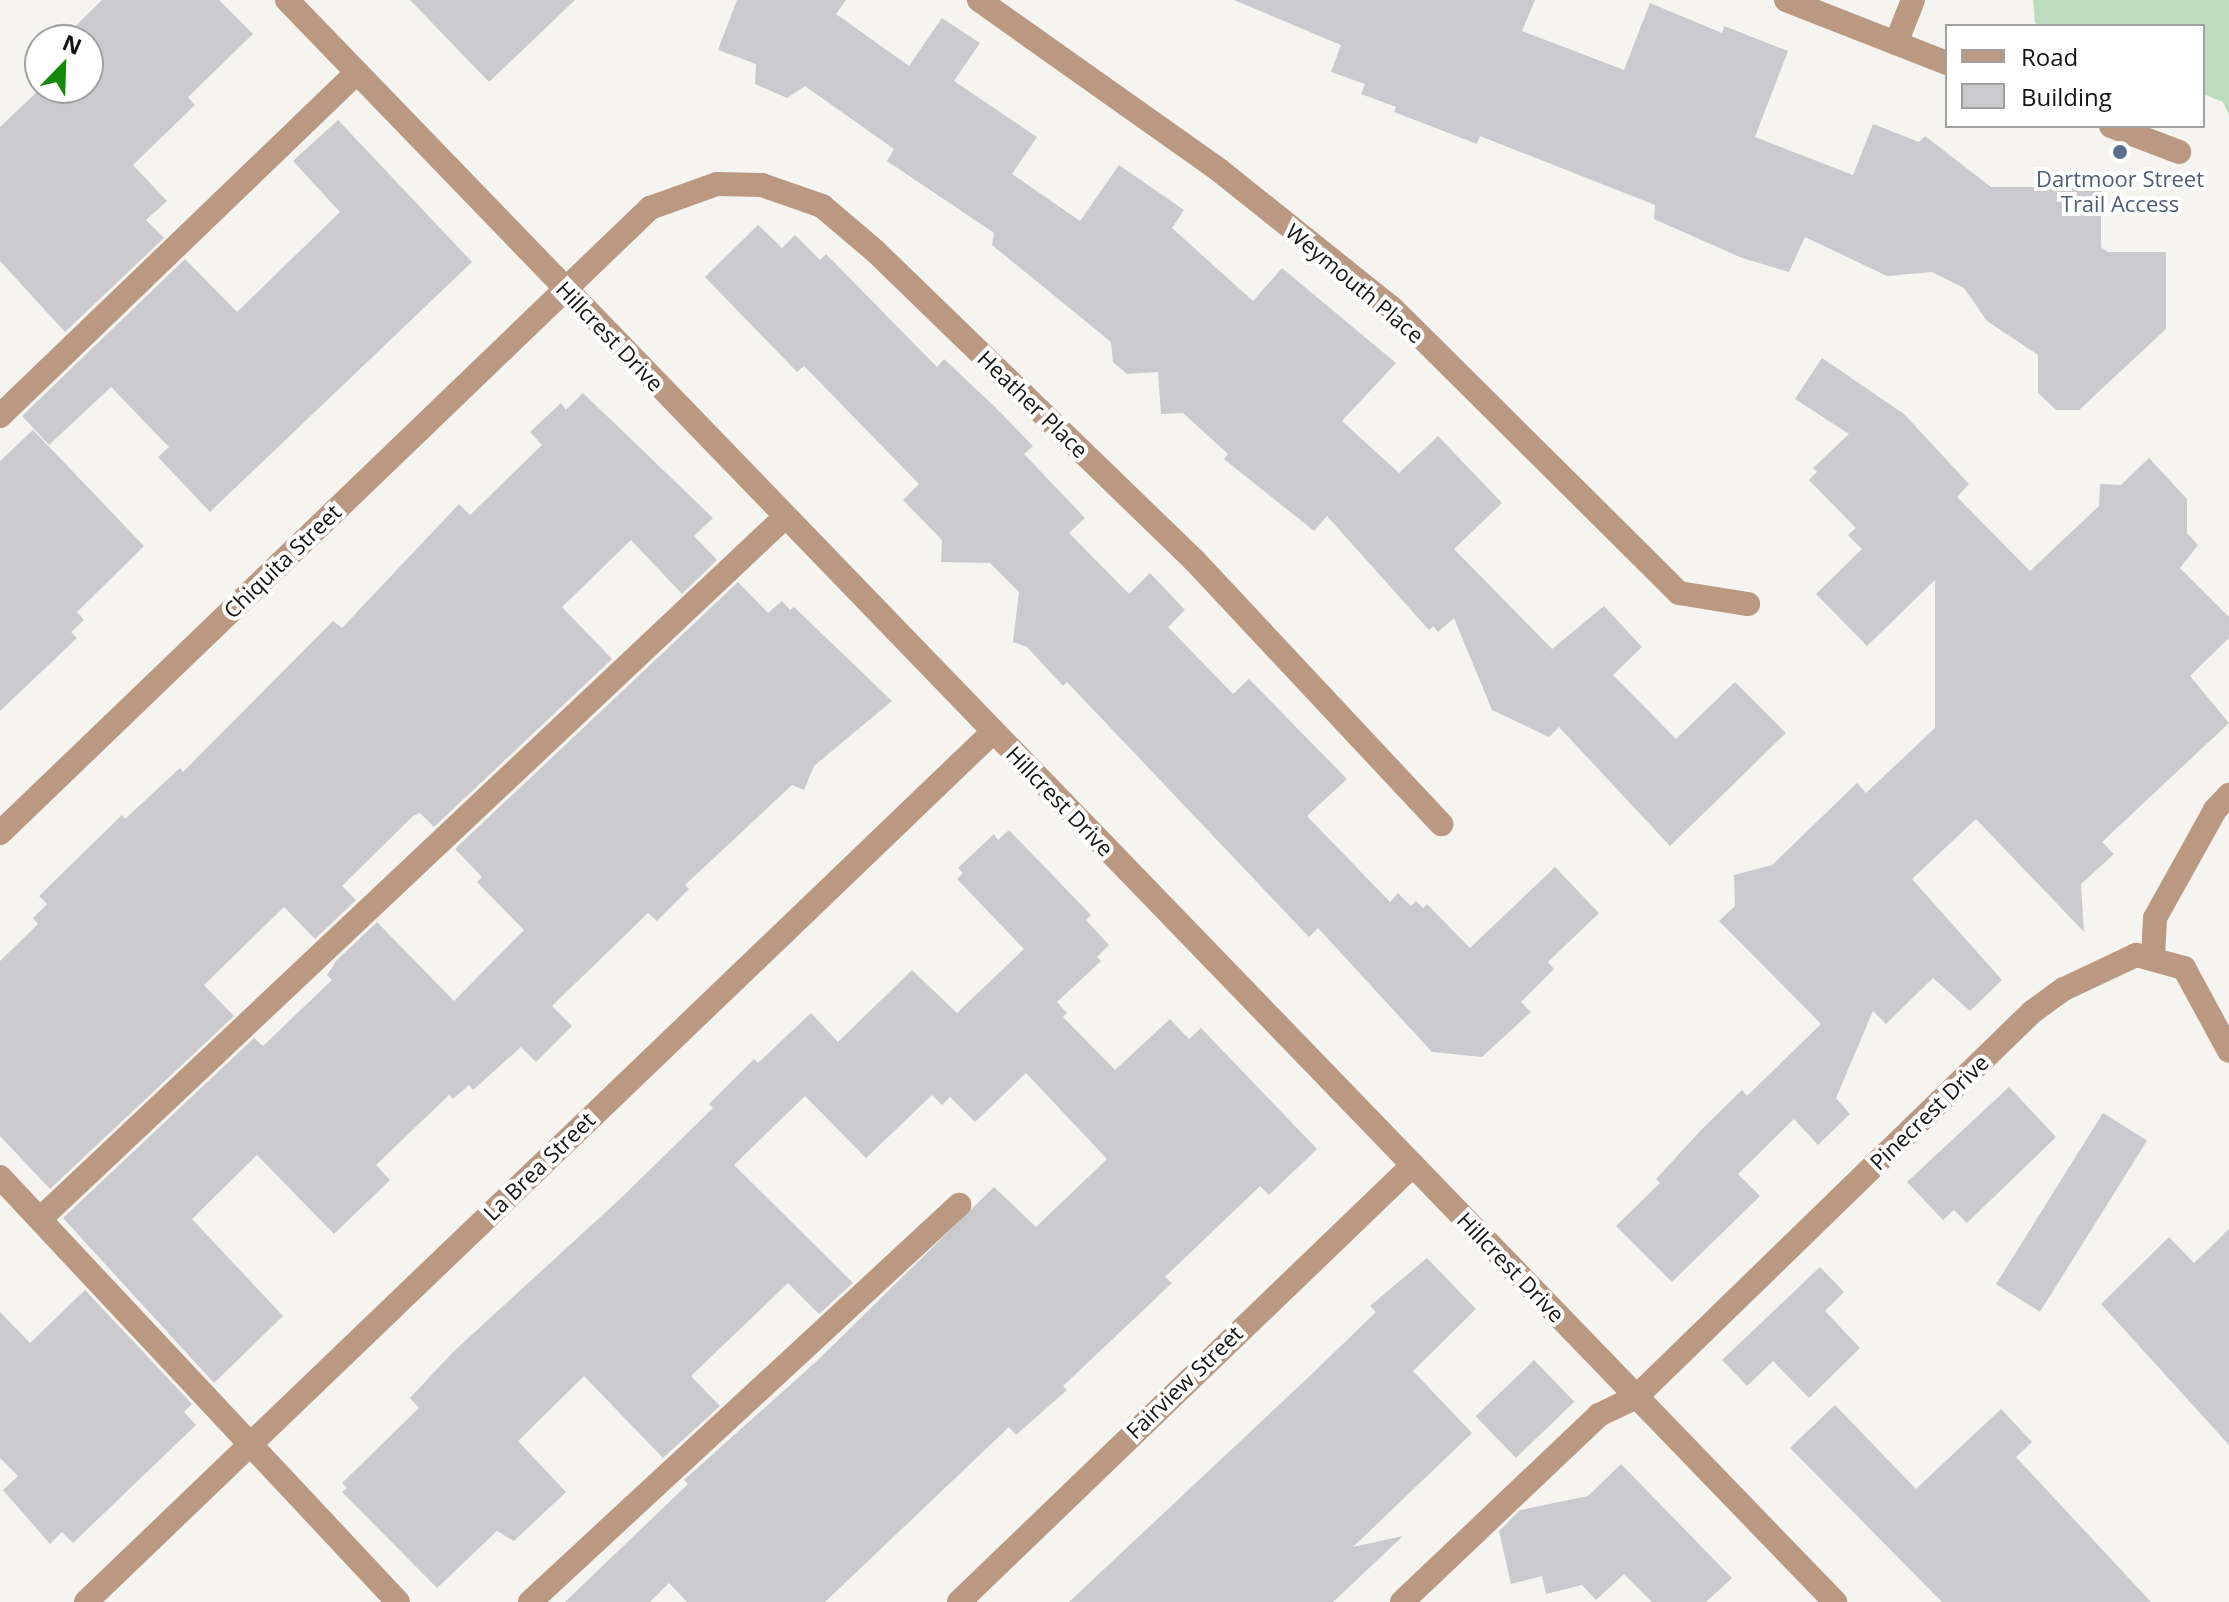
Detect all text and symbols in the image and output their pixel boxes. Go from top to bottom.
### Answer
north arrow [24,24,104,104]
legend [1945,24,2205,128]
text: N [58,26,87,61]
text: Road [2021,40,2078,73]
text: Building [2021,80,2112,113]
marker: Dartmoor Street Trail Access [2111,143,2129,161]
place label: Dartmoor Street Trail Access [2036,165,2204,216]
street label: Weymouth Place [1281,218,1429,348]
street label: Hillcrest Drive [551,276,669,396]
street label: Heather Place [972,345,1094,463]
street label: Chiquita Street [218,498,346,624]
street label: Hillcrest Drive [1001,741,1119,861]
street label: Pinecrest Drive [1864,1049,1994,1175]
street label: La Brea Street [478,1106,600,1226]
street label: Hillcrest Drive [1452,1207,1570,1327]
street label: Fairview Street [1120,1320,1248,1444]

